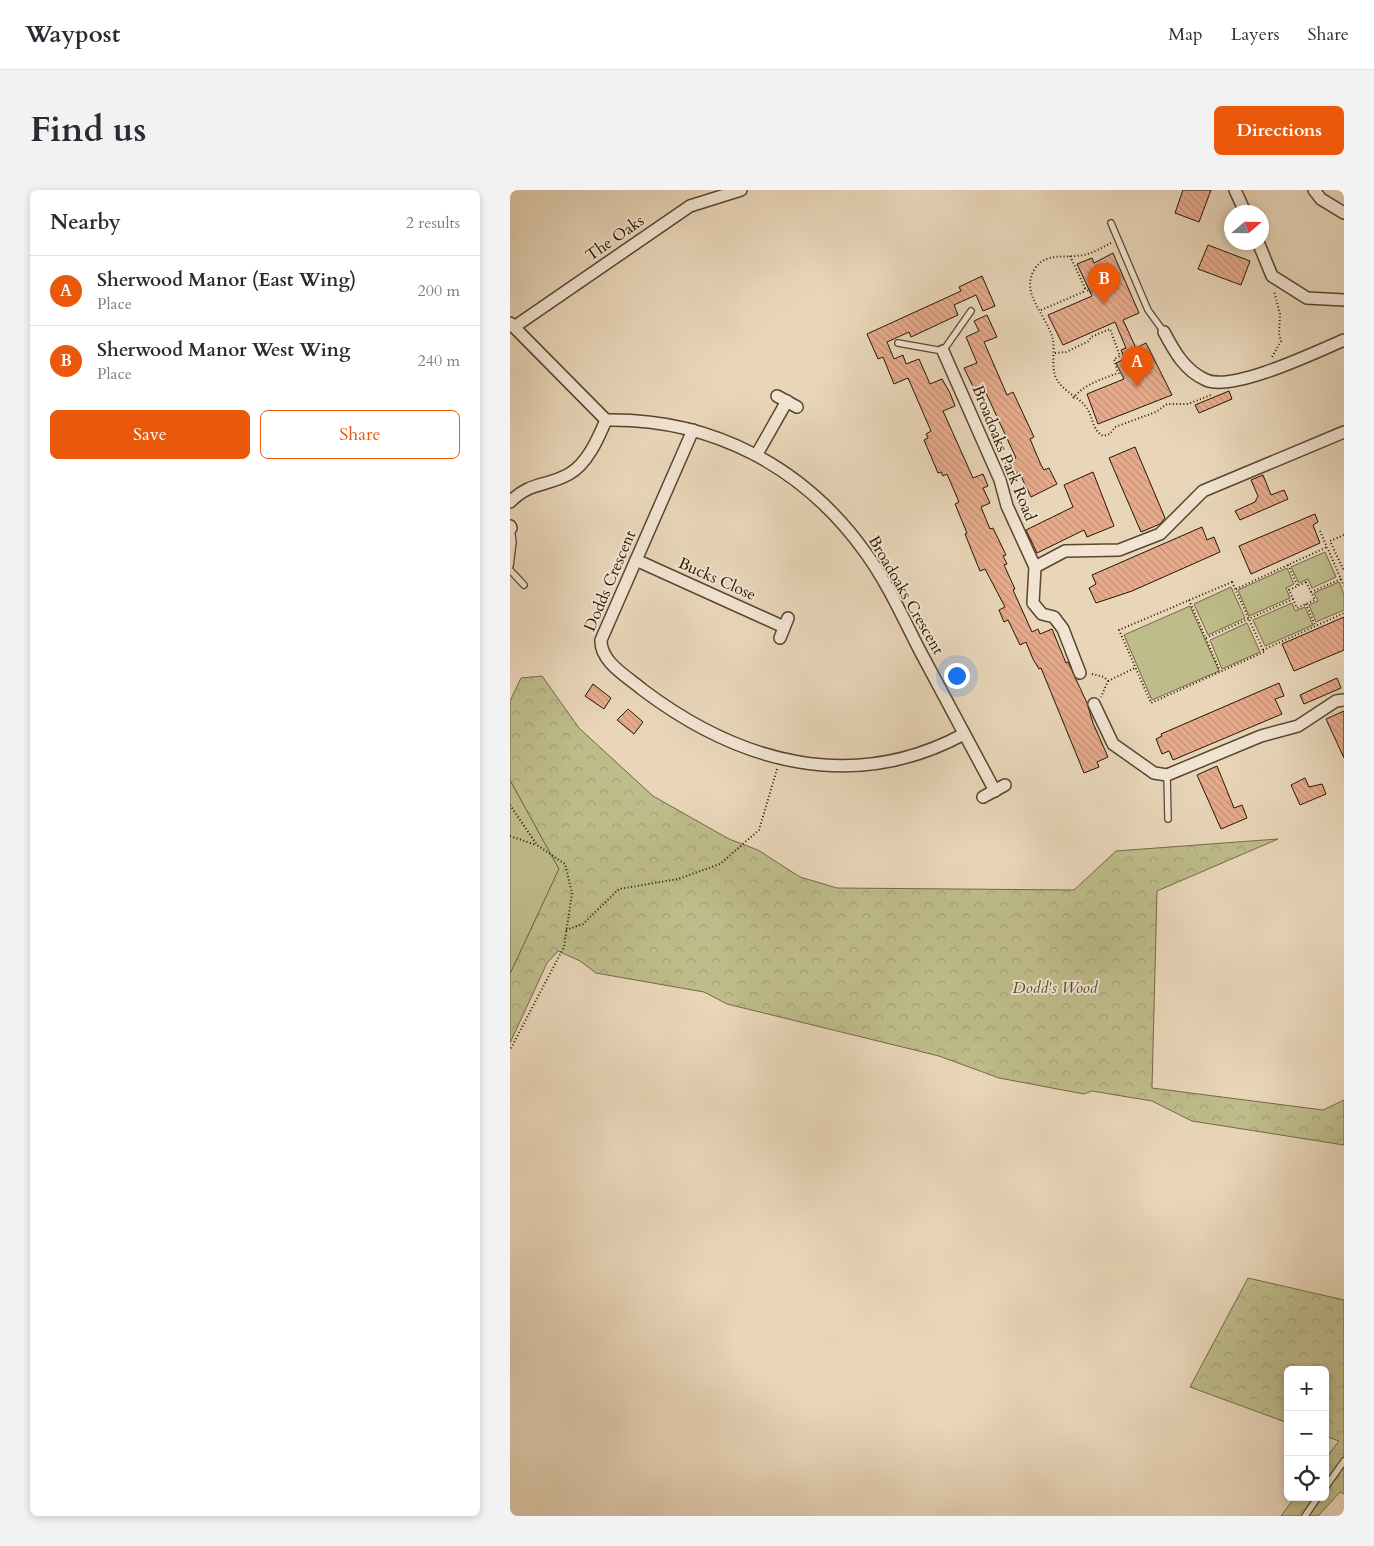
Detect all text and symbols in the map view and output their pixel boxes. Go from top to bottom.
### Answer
text: Waypost [25,18,120,51]
text: Map [1168,22,1203,47]
text: Layers [1231,22,1280,47]
text: Share [1308,22,1349,47]
text: Find us [30,106,146,154]
button: Directions [1214,106,1344,155]
north arrow [1224,205,1269,250]
text: Nearby [50,208,121,237]
street label: The Oaks [581,210,649,266]
text: 2 results [406,212,460,234]
pin: B [1088,263,1120,304]
text: Sherwood Manor (East Wing) [97,267,356,293]
text: A [60,280,72,302]
text: 200 m [418,280,460,302]
text: Place [97,293,132,315]
text: Sherwood Manor West Wing [97,337,350,363]
pin: A [1121,346,1153,387]
text: B [60,350,72,372]
text: 240 m [418,350,460,372]
text: Place [97,363,132,385]
street label: Broadoaks Park Road [967,382,1042,525]
button: Save [50,410,250,459]
button: Share [260,410,460,459]
street label: Dodds Crescent [579,527,641,635]
street label: Broadoaks Crescent [863,531,949,659]
street label: Bucks Close [675,552,759,606]
your location [944,663,970,689]
park label: Dodd's Wood [1013,977,1099,999]
map controls [1284,1366,1329,1501]
button: + [1284,1366,1329,1411]
button: − [1284,1411,1329,1456]
button: locate [1284,1456,1329,1501]

